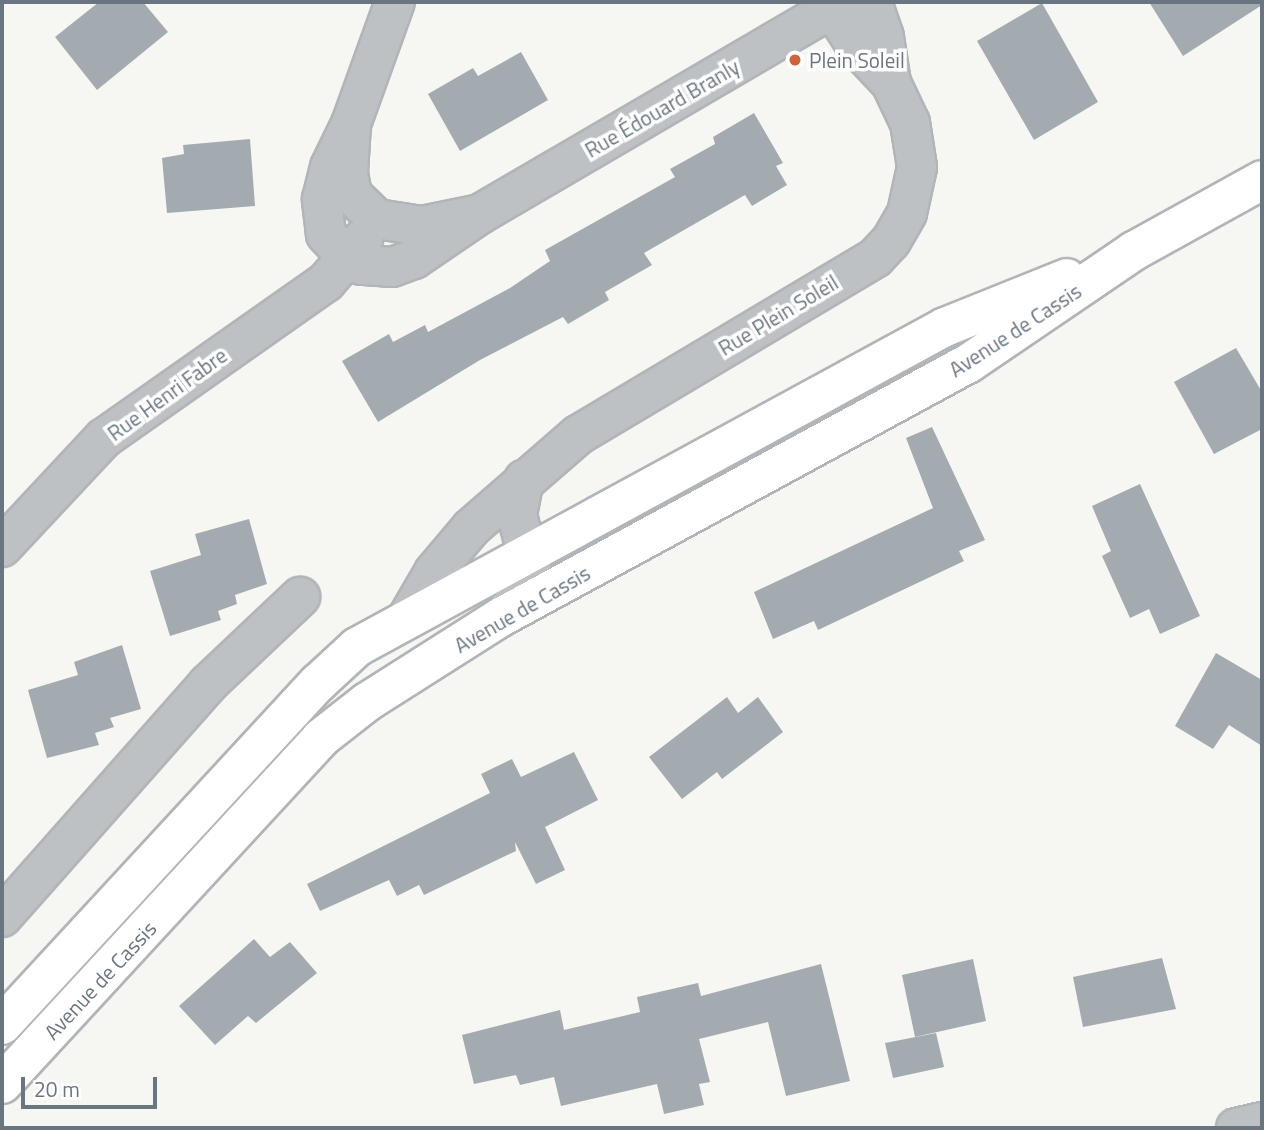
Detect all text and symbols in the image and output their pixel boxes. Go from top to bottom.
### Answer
place label: Plein Soleil [809,47,905,73]
marker: Plein Soleil [787,52,803,68]
street label: Rue Édouard Branly [580,54,744,162]
street label: Rue Plein Soleil [714,269,842,361]
street label: Avenue de Cassis [944,278,1086,382]
street label: Rue Henri Fabre [102,342,232,446]
street label: Avenue de Cassis [450,560,594,658]
street label: Avenue de Cassis [39,916,161,1044]
scale bar [24,1064,161,1108]
text: 20 m [34,1073,80,1105]

